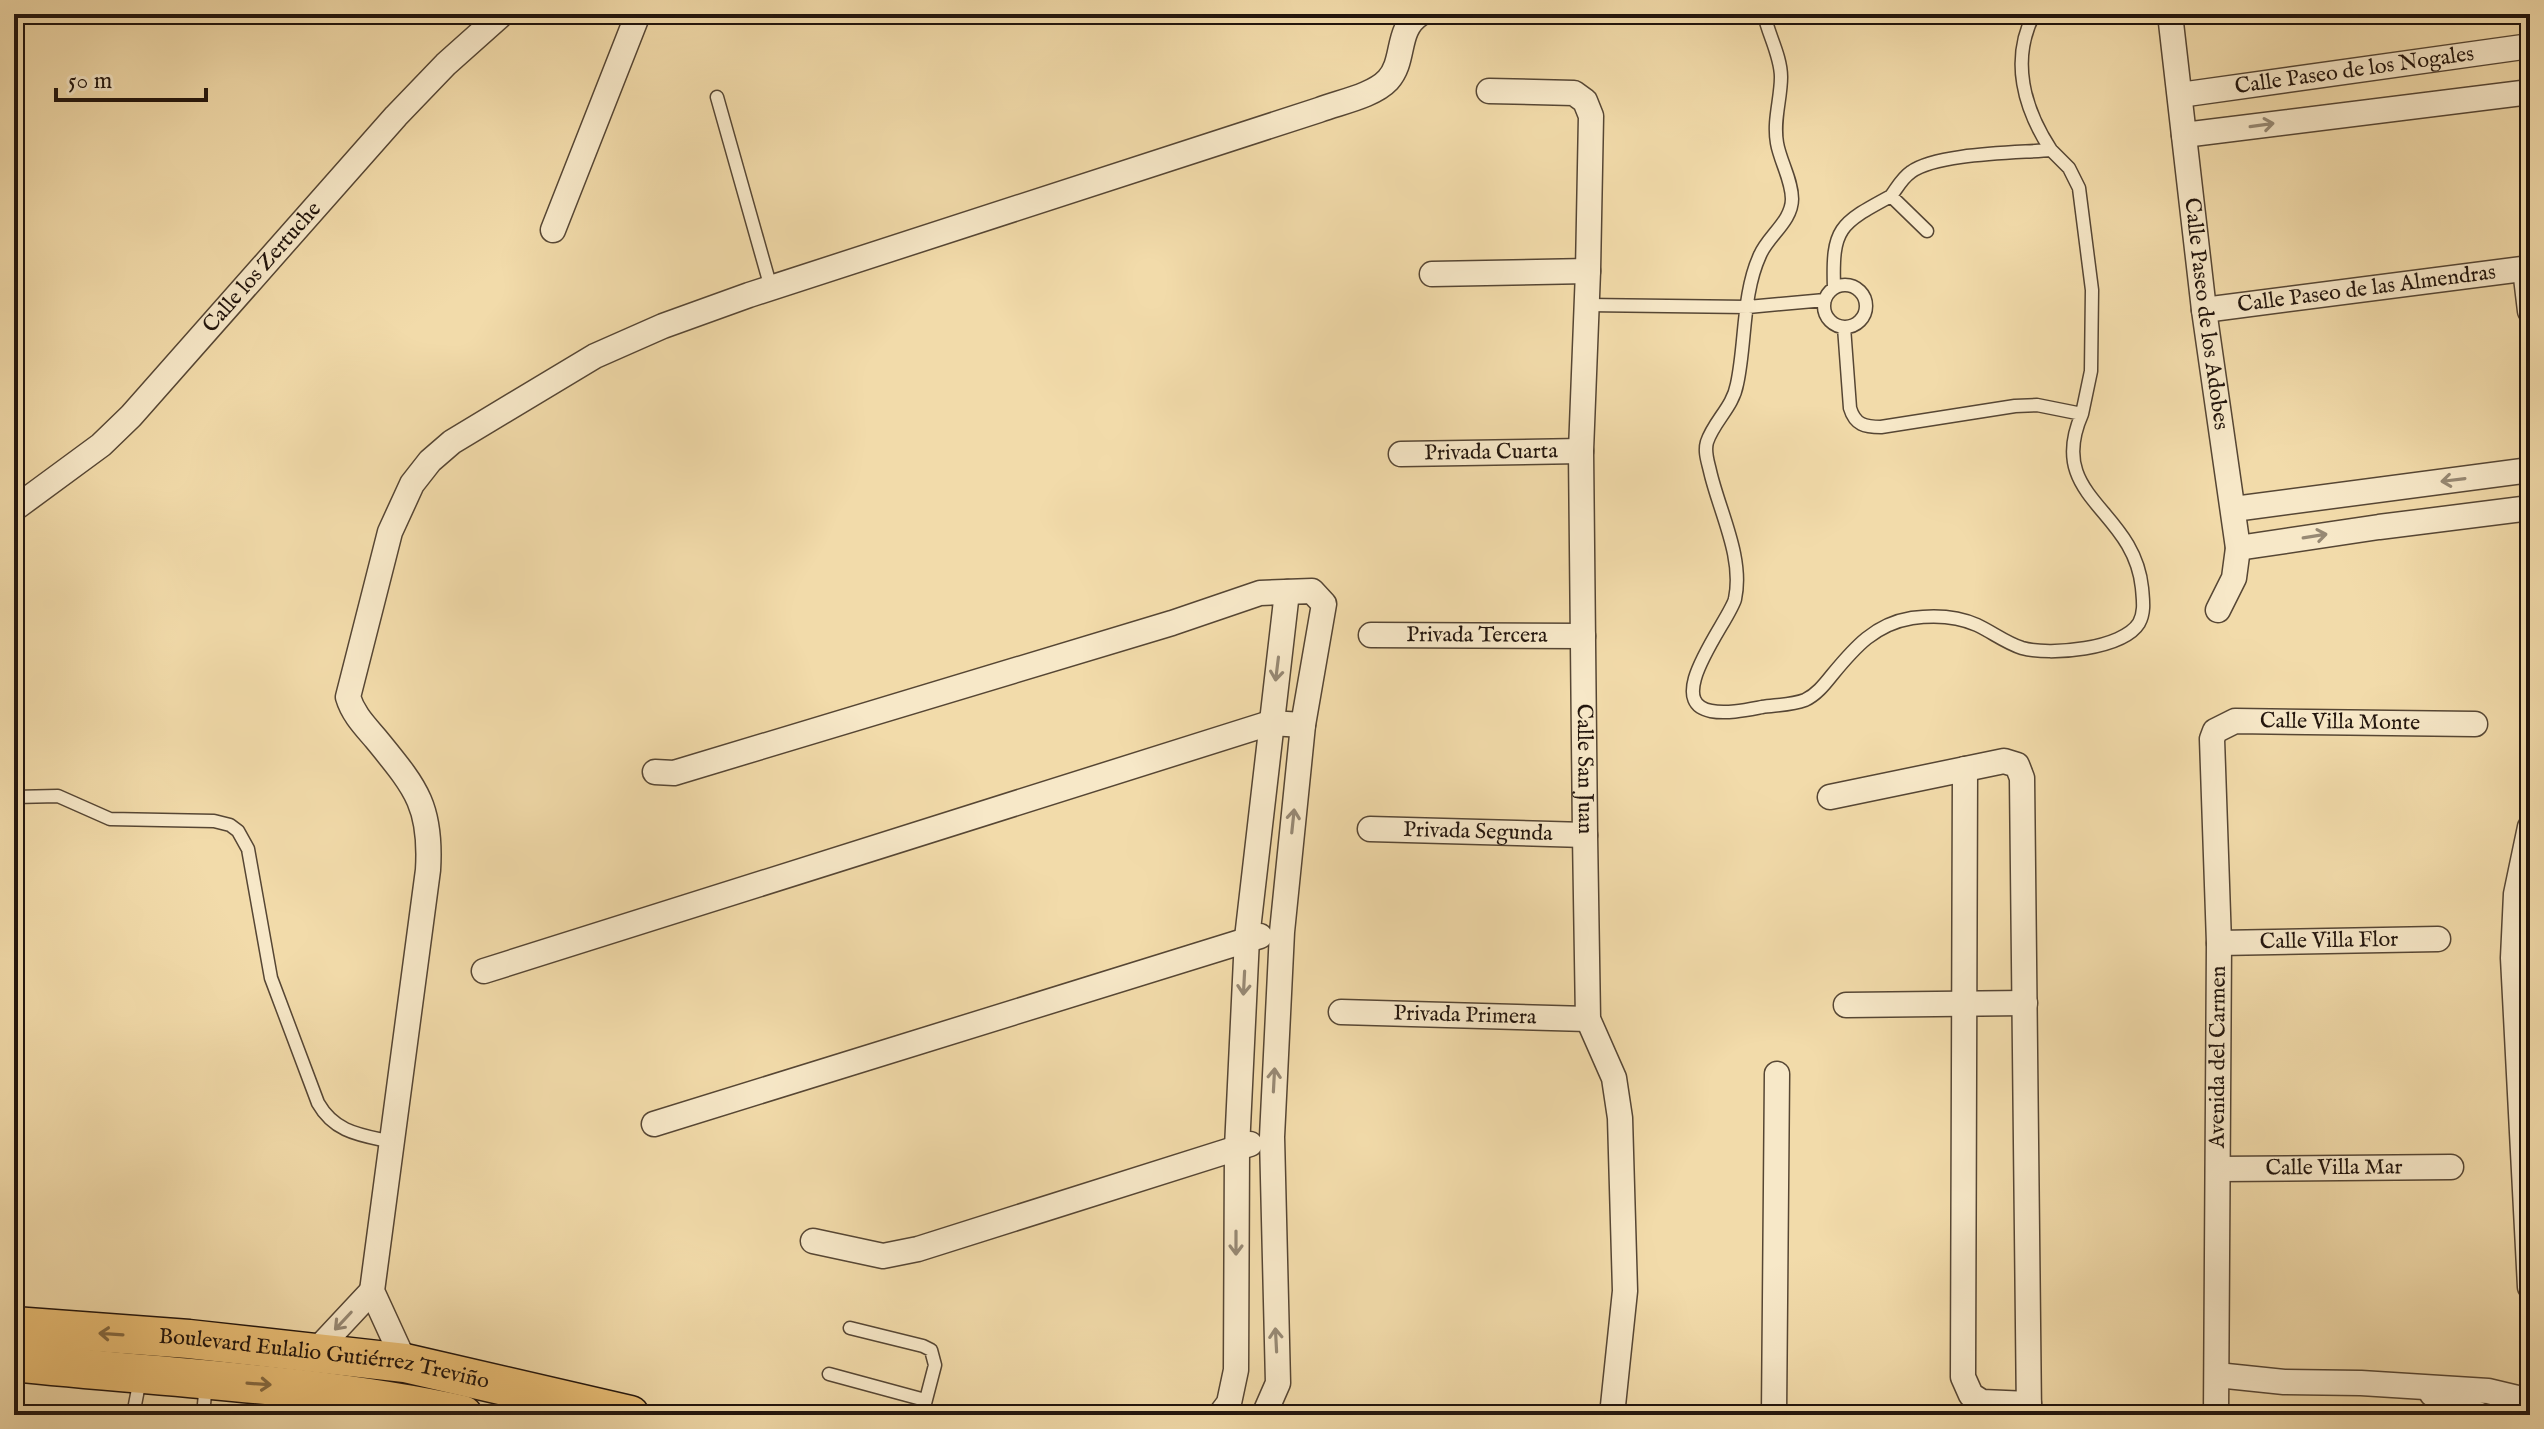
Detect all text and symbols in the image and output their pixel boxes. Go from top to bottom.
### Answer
street label: Calle Paseo de los Nogales [2233,40,2476,101]
scale bar [56,52,206,102]
text: 50 m [68,66,112,97]
one-way arrow [2248,117,2274,132]
street label: Calle los Zertuche [197,196,328,339]
street label: Calle Paseo de los Adobes [2177,196,2235,432]
street label: Calle Paseo de las Almendras [2236,259,2497,320]
street label: Privada Cuarta [1424,437,1559,468]
one-way arrow [2440,473,2466,488]
one-way arrow [2302,528,2327,543]
street label: Privada Tercera [1406,621,1548,650]
one-way arrow [1269,656,1284,681]
street label: Calle San Juan [1570,704,1599,835]
street label: Calle Villa Monte [2260,707,2420,737]
one-way arrow [1286,808,1301,835]
street label: Privada Segunda [1403,816,1554,848]
street label: Calle Villa Flor [2259,926,2398,956]
street label: Avenida del Carmen [2204,965,2233,1149]
one-way arrow [1237,969,1252,996]
street label: Privada Primera [1393,999,1537,1032]
one-way arrow [1267,1067,1282,1094]
street label: Calle Villa Mar [2265,1153,2403,1183]
one-way arrow [1228,1229,1244,1256]
one-way arrow [334,1311,353,1331]
street label: Boulevard Eulalio Gutiérrez Treviño [158,1323,492,1396]
one-way arrow [98,1326,125,1341]
one-way arrow [1269,1327,1284,1354]
one-way arrow [245,1376,272,1391]

